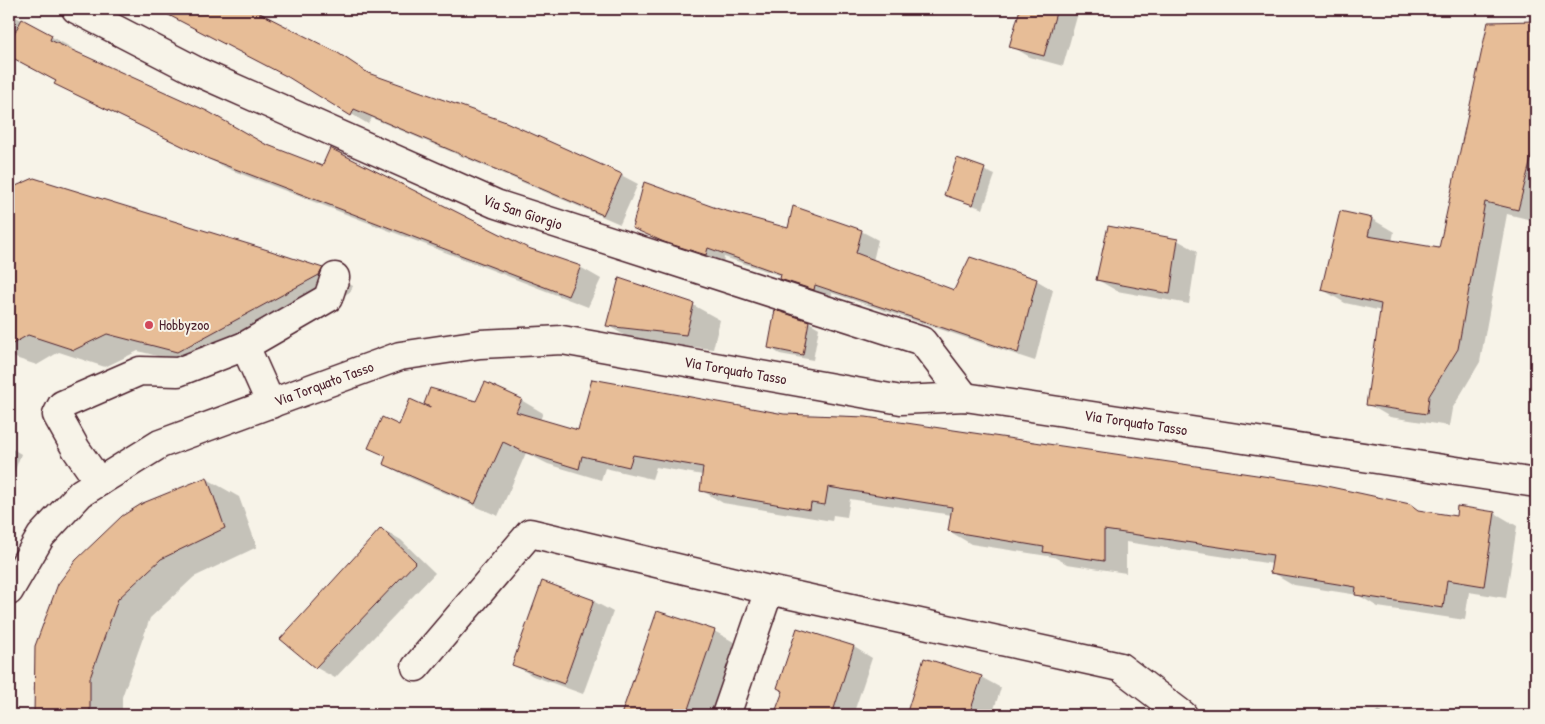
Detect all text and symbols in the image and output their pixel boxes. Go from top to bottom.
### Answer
street label: Via San Giorgio [480,188,565,235]
place label: Hobbyzoo [159,314,209,335]
marker: Hobbyzoo [143,319,155,331]
street label: Via Torquato Tasso [682,351,789,390]
street label: Via Torquato Tasso [271,356,376,411]
street label: Via Torquato Tasso [1083,404,1189,440]

